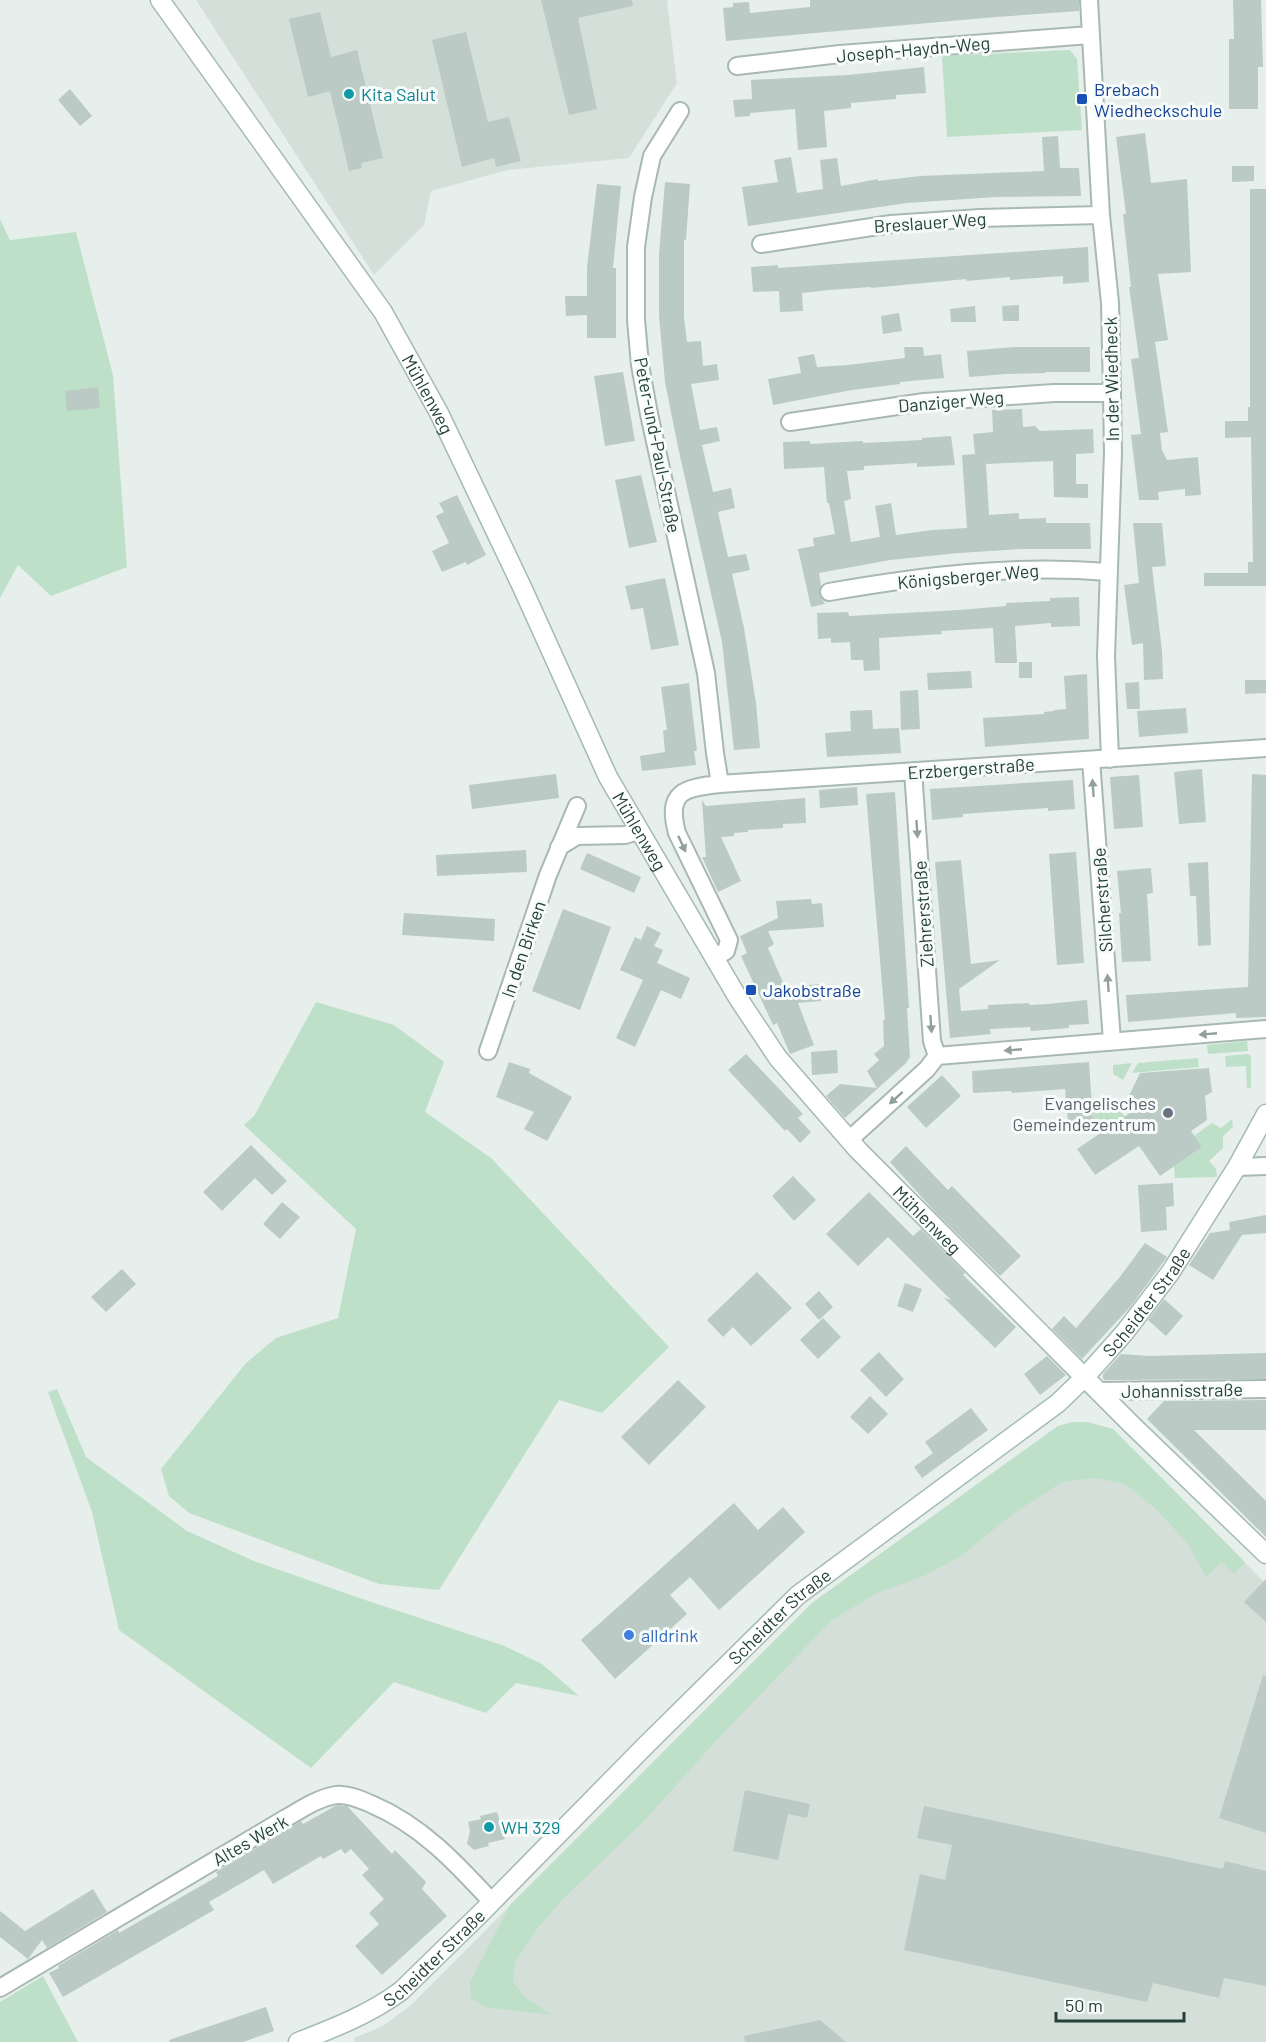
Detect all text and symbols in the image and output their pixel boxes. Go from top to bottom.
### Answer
street label: Joseph-Haydn-Weg [835,31,991,67]
place label: Brebach Wiedheckschule [1094,78,1222,121]
place label: Kita Salut [361,83,436,105]
marker: Kita Salut [342,87,356,101]
marker: Brebach Wiedheckschule [1075,92,1089,106]
street label: Breslauer Weg [873,207,987,237]
street label: In der Wiedheck [1099,316,1123,442]
street label: Mühlenweg [397,350,458,437]
street label: Peter-und-Paul-Straße [630,355,686,535]
street label: Danziger Weg [897,385,1005,417]
street label: Königsberger Weg [896,559,1040,593]
street label: Erzbergerstraße [907,753,1035,783]
one-way arrow [1088,779,1098,798]
street label: Mühlenweg [608,788,671,874]
one-way arrow [913,820,922,839]
one-way arrow [678,835,687,852]
street label: Silcherstraße [1087,847,1117,953]
street label: Ziehrerstraße [908,860,938,968]
street label: In den Birken [496,898,550,1000]
one-way arrow [1103,973,1113,992]
place label: Jakobstraße [763,979,861,1001]
marker: Jakobstraße [744,983,758,997]
one-way arrow [926,1014,936,1033]
one-way arrow [1198,1029,1217,1039]
one-way arrow [1004,1045,1023,1054]
one-way arrow [889,1091,904,1104]
place label: Evangelisches Gemeindezentrum [1013,1092,1156,1135]
marker: Evangelisches Gemeindezentrum [1161,1106,1175,1120]
street label: Mühlenweg [889,1181,966,1258]
street label: Scheidter Straße [1098,1243,1195,1361]
street label: Johannisstraße [1121,1378,1243,1402]
street label: Scheidter Straße [723,1564,835,1669]
place label: alldrink [641,1624,698,1646]
marker: alldrink [622,1628,636,1642]
street label: Altes Werk [209,1810,291,1870]
place label: WH 329 [501,1816,560,1838]
marker: WH 329 [482,1820,496,1834]
street label: Scheidter Straße [379,1904,489,2011]
scale bar [1056,1985,1184,2023]
text: 50 m [1065,1994,1103,2016]

